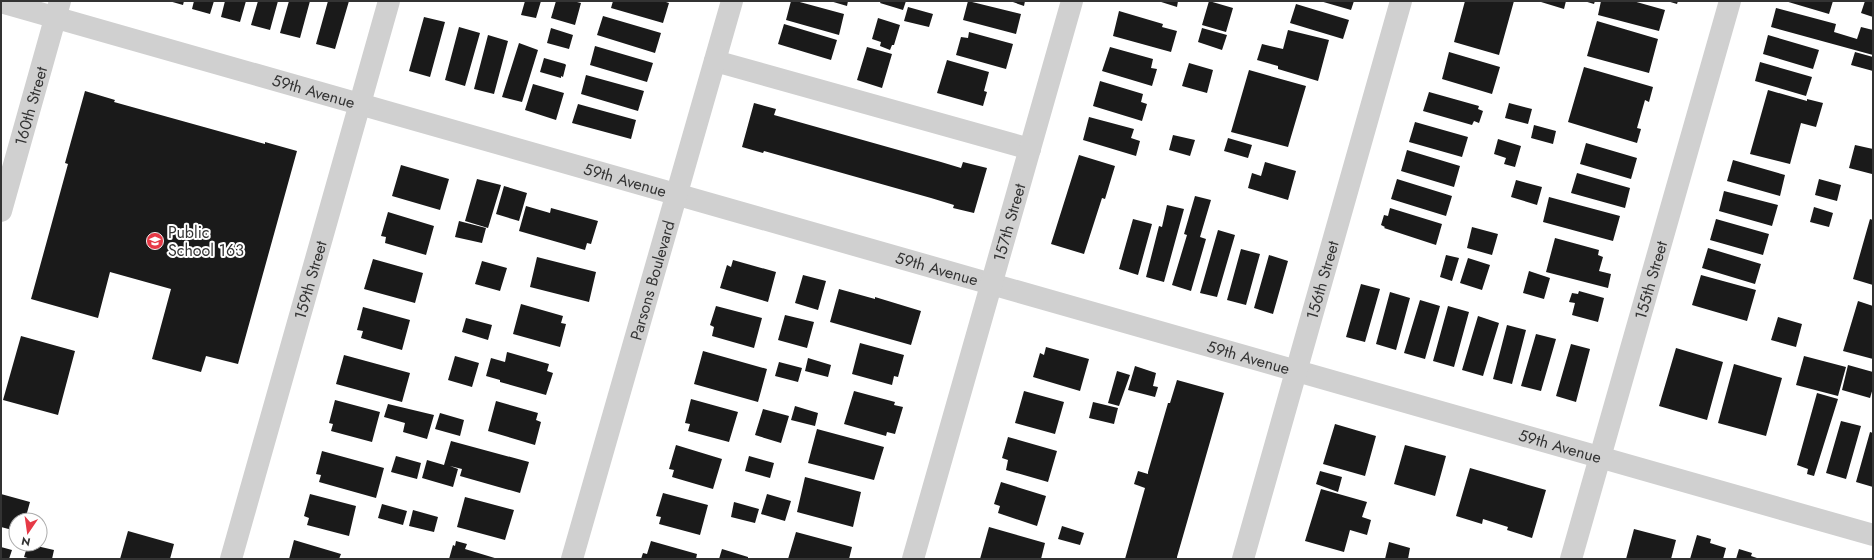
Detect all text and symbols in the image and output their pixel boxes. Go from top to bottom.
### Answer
street label: 160th Street [9,64,53,148]
street label: 59th Avenue [269,69,358,114]
street label: 59th Avenue [581,157,669,203]
street label: 157th Street [987,181,1031,264]
street label: Parsons Boulevard [624,218,680,343]
place label: Public School 163 [168,221,244,262]
school or university icon: Public School 163 [145,231,165,251]
street label: 159th Street [288,238,333,322]
street label: 156th Street [1300,238,1345,322]
street label: 155th Street [1629,238,1673,322]
street label: 59th Avenue [893,246,981,292]
street label: 59th Avenue [1204,335,1292,380]
street label: 59th Avenue [1516,424,1604,469]
north arrow [8,512,48,552]
text: N [20,533,32,551]

